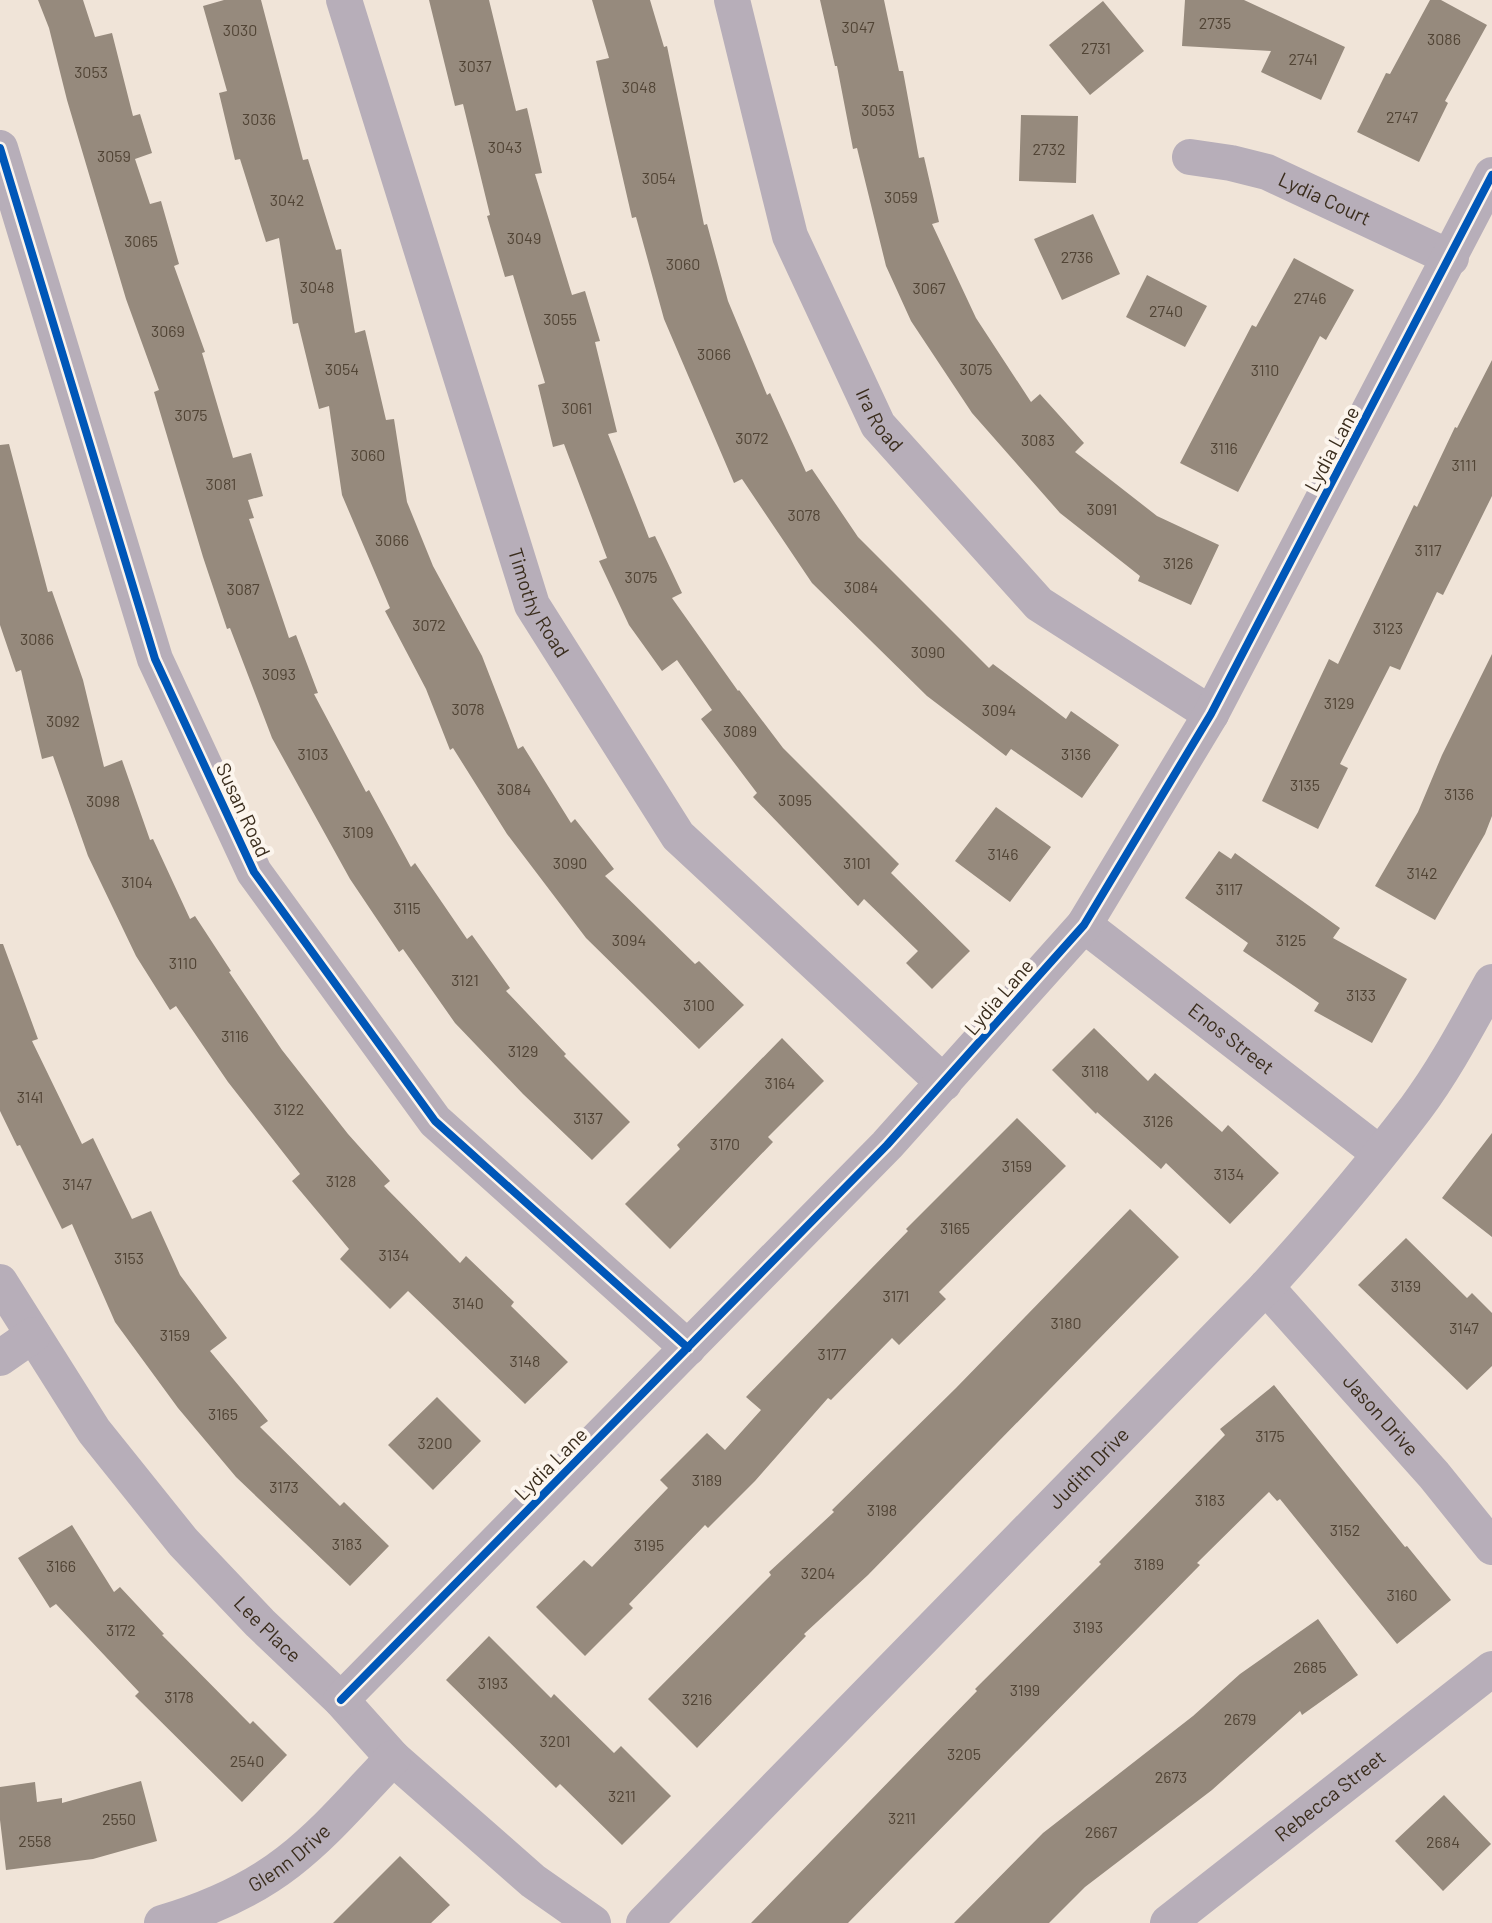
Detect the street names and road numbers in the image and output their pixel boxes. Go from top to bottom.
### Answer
street label: Lydia Court [1275,166,1375,230]
street label: Ira Road [852,384,909,456]
street label: Lydia Lane [1299,402,1364,495]
street label: Timothy Road [504,545,575,661]
street label: Susan Road [212,759,276,861]
street label: Lydia Lane [959,953,1038,1039]
street label: Enos Street [1184,997,1279,1079]
street label: Jason Drive [1339,1369,1424,1461]
street label: Lydia Lane [509,1422,592,1505]
street label: Judith Drive [1043,1422,1133,1514]
street label: Lee Place [230,1591,307,1667]
street label: Rebecca Street [1269,1744,1390,1846]
street label: Glenn Drive [243,1818,335,1897]

